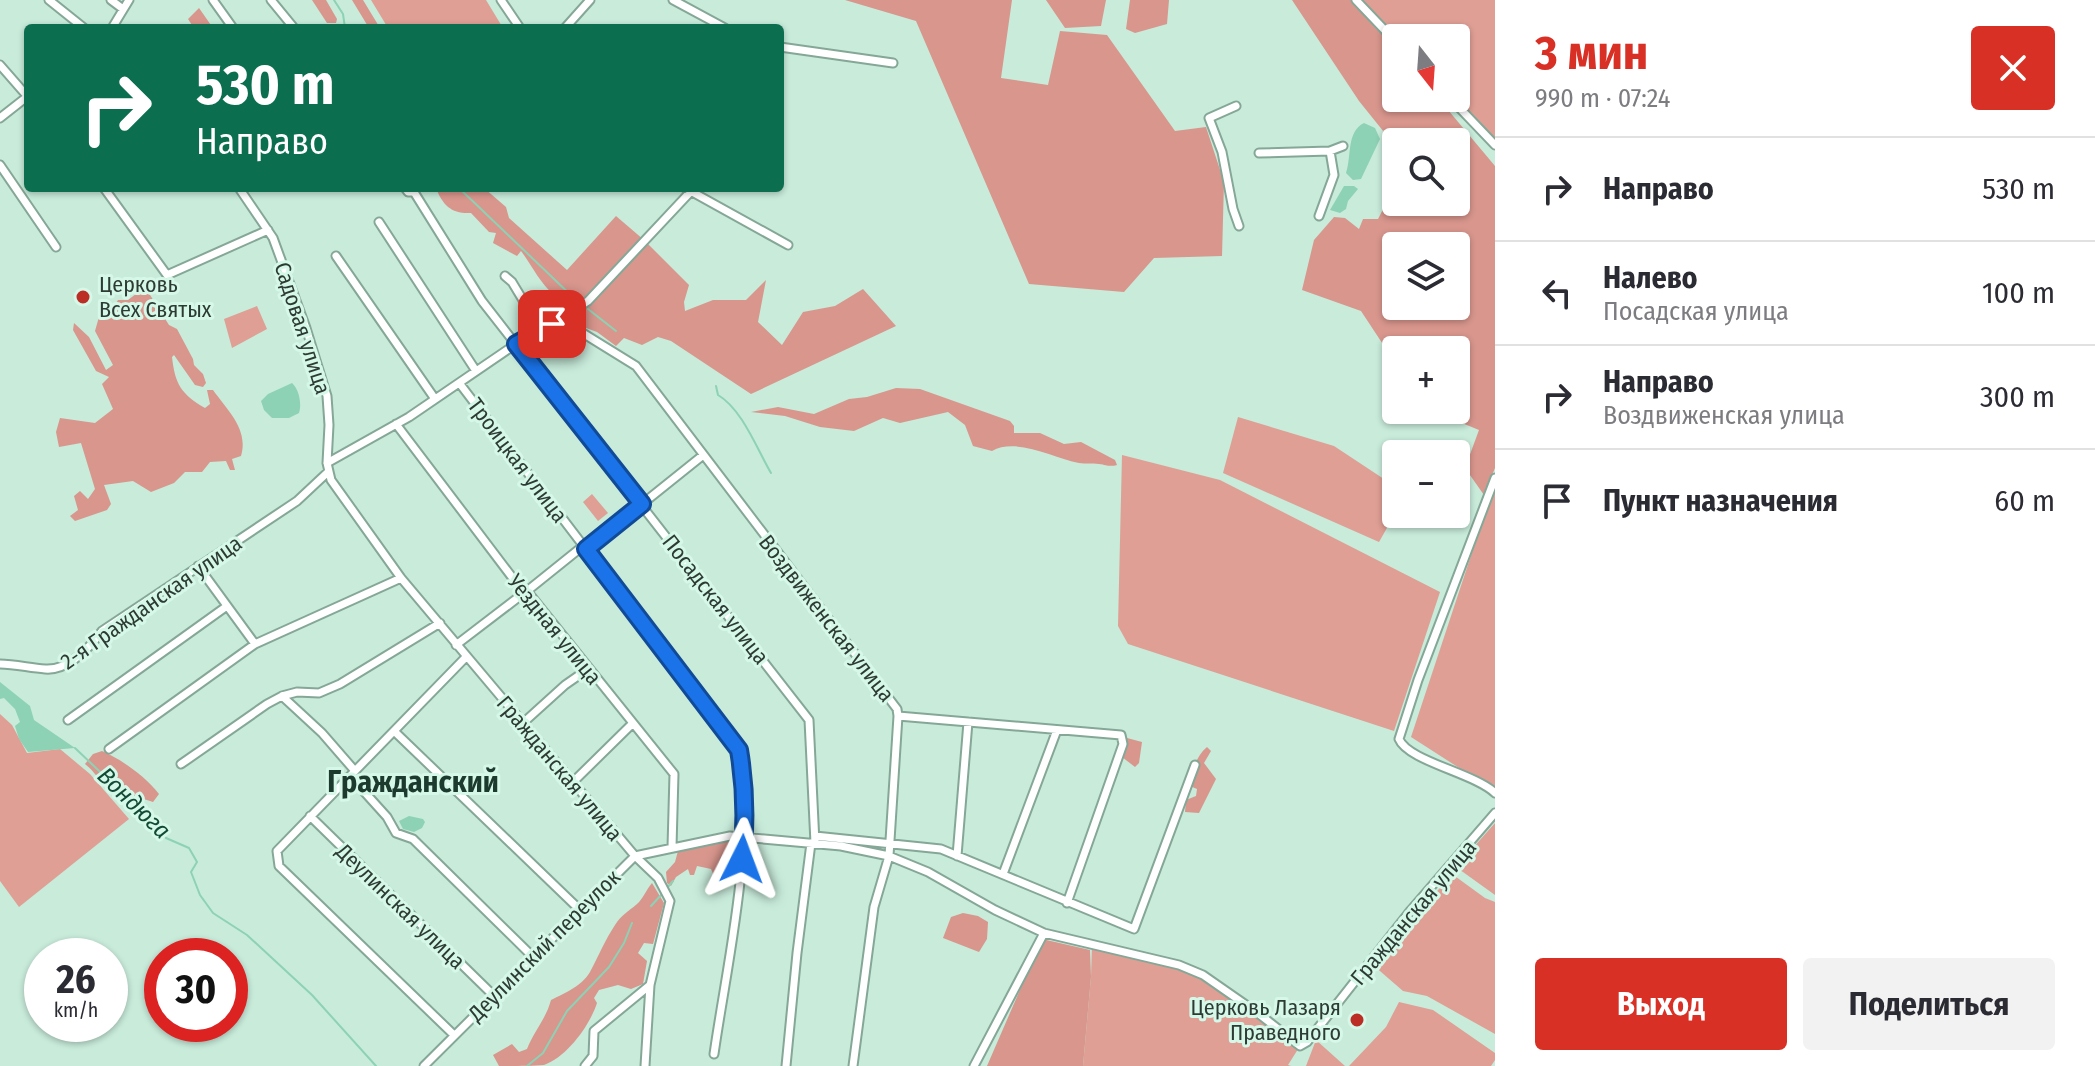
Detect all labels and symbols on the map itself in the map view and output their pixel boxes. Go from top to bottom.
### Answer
north arrow [1382,24,1470,112]
street label: Садовая улица [268,259,337,398]
place label: Церковь Всех Святых [99,271,212,323]
marker: Церковь Всех Святых [74,288,92,306]
pin [518,290,586,358]
street label: Троицкая улица [462,393,573,528]
street label: Посадская улица [657,529,775,670]
street label: Воздвиженская улица [753,529,900,707]
street label: 2-я Гражданская улица [55,530,247,675]
street label: Уездная улица [501,568,607,690]
street label: Гражданская улица [491,690,628,847]
water label: Вондюга [92,762,176,844]
district label: Гражданский [327,764,499,800]
position arrow [700,817,784,901]
street label: Гражданская улица [1345,834,1482,991]
street label: Деулинская улица [330,837,471,975]
street label: Деулинский переулок [462,863,626,1028]
speed limit sign: 30 [144,938,248,1042]
place label: Церковь Лазаря Праведного [1191,994,1341,1046]
marker: Церковь Лазаря Праведного [1348,1011,1366,1029]

